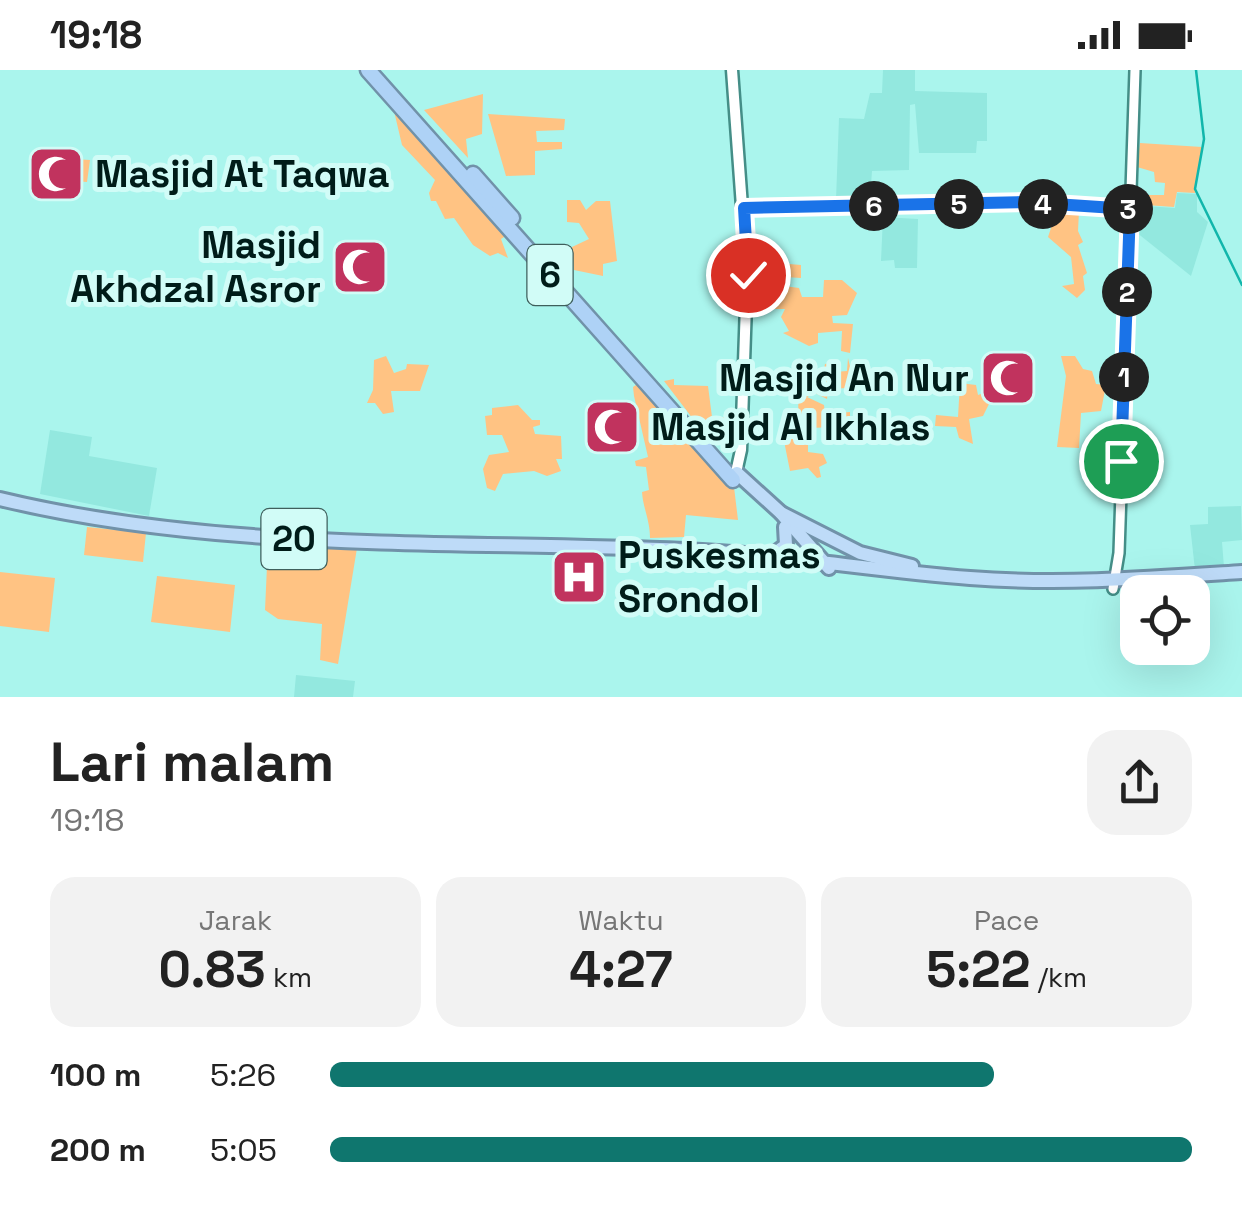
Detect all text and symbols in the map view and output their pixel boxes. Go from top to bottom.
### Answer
text: 19:18 [50,11,142,59]
mosque icon: Masjid At Taqwa [26,144,86,204]
place label: Masjid At Taqwa [95,150,390,198]
pin: 5 [934,179,984,229]
pin: 4 [1018,179,1068,229]
pin: 6 [849,181,899,231]
pin: 3 [1103,184,1153,234]
text: 5 [951,186,967,222]
text: 4 [1034,186,1052,222]
text: 6 [865,188,883,224]
text: 3 [1119,191,1137,227]
place label: Masjid Akhdzal Asror [70,221,321,313]
pin [706,233,791,318]
mosque icon: Masjid Akhdzal Asror [330,237,390,297]
road number: 6 [528,245,572,305]
icon: check [721,248,776,303]
pin: 2 [1102,267,1152,317]
text: 2 [1119,274,1135,310]
mosque icon: Masjid An Nur [978,348,1038,408]
pin: 1 [1099,352,1149,402]
place label: Masjid An Nur [719,354,969,402]
text: 1 [1118,359,1130,395]
mosque icon: Masjid Al Ikhlas [582,397,642,457]
place label: Masjid Al Ikhlas [651,403,931,451]
pin [1079,419,1164,504]
icon: arrive [1094,434,1149,489]
road number: 20 [262,509,326,569]
place label: Puskesmas Srondol [618,531,821,623]
hospital icon: Puskesmas Srondol [549,547,609,607]
map controls [1120,575,1210,665]
button: locate [1120,575,1210,665]
text: Lari malam [50,727,334,797]
button: share [1087,730,1192,835]
text: 19:18 [50,800,124,840]
text: Jarak [199,902,272,938]
text: Waktu [578,902,664,938]
text: Pace [974,902,1039,938]
text: 0.83 [159,938,266,1002]
text: 4:27 [569,938,673,1002]
text: 5:22 [926,938,1030,1002]
text: km [266,959,312,995]
text: /km [1030,959,1087,995]
text: 100 m [50,1055,141,1095]
text: 5:26 [210,1055,276,1095]
text: 200 m [50,1130,146,1170]
text: 5:05 [210,1130,277,1170]

